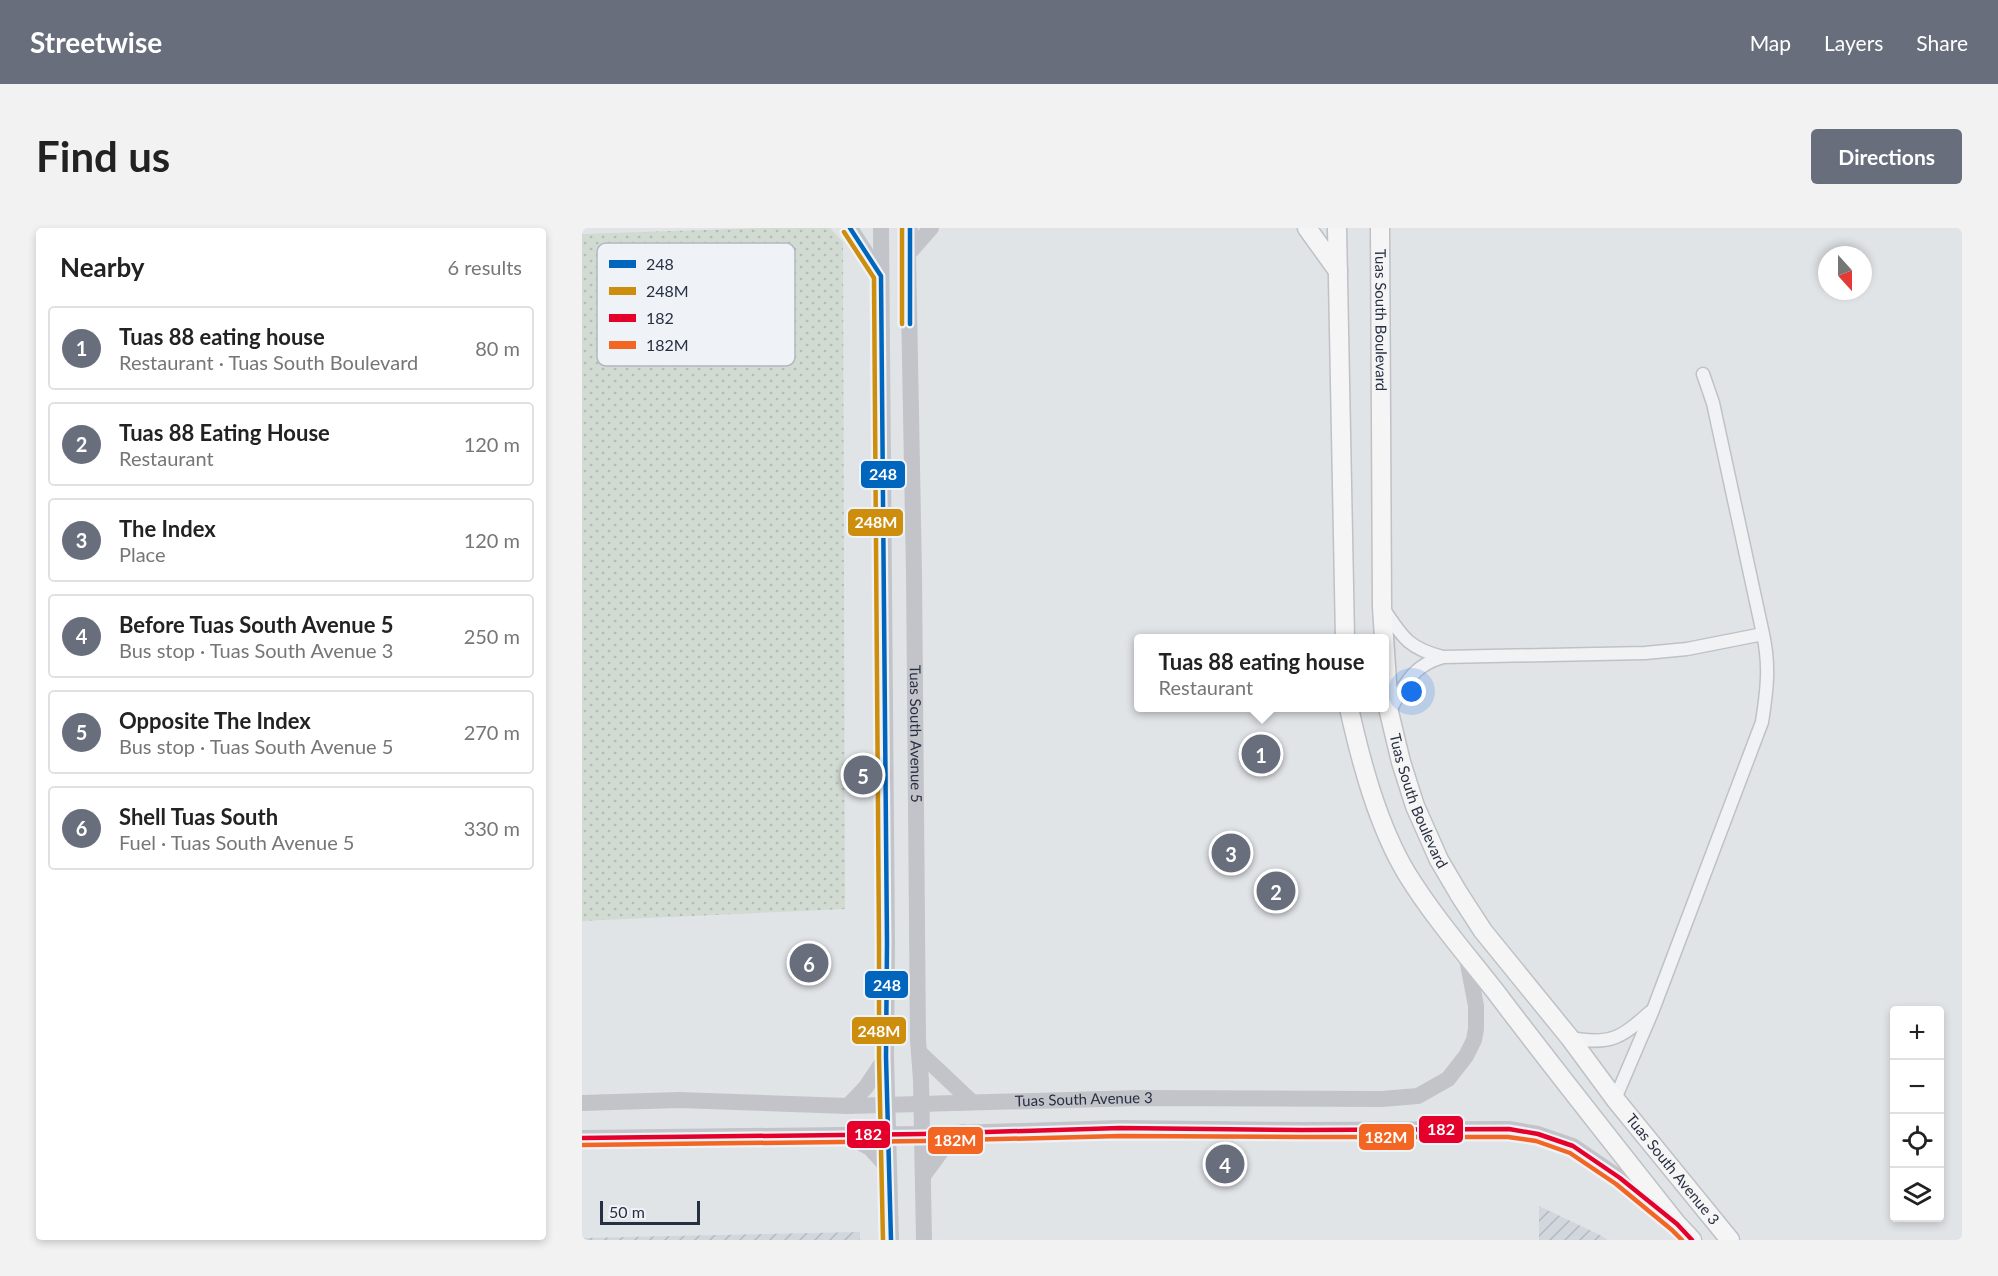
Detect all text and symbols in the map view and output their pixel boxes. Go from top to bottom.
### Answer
text: Streetwise [30,25,162,59]
text: Map [1750,30,1791,55]
text: Layers [1824,30,1883,55]
text: Share [1916,30,1968,55]
button: Directions [1811,129,1962,184]
text: Find us [36,131,170,181]
legend [597,243,795,366]
north arrow [1818,246,1872,300]
street label: Tuas South Boulevard [1372,249,1391,391]
text: Nearby [60,251,145,283]
text: 248 [646,254,674,273]
text: 6 results [447,255,522,279]
text: 248M [646,281,689,300]
text: 182 [646,308,674,327]
text: Tuas 88 eating house [119,323,325,350]
text: 182M [646,335,689,354]
text: 1 [76,336,87,360]
text: 80 m [475,336,520,360]
text: Restaurant · Tuas South Boulevard [119,350,418,374]
text: Tuas 88 Eating House [119,419,330,446]
text: 2 [76,432,87,456]
text: 120 m [464,432,520,456]
text: Restaurant [119,446,214,470]
line badge: 248 [860,460,906,489]
text: 248 [869,464,897,483]
line badge: 248M [847,508,904,537]
text: 248M [855,512,897,531]
text: The Index [119,515,216,542]
text: 3 [76,528,87,552]
text: 120 m [464,528,520,552]
text: Place [119,542,166,566]
text: Before Tuas South Avenue 5 [119,611,394,638]
text: 4 [76,624,87,648]
text: 250 m [464,624,520,648]
popup [1134,634,1389,712]
text: Bus stop · Tuas South Avenue 3 [119,638,393,662]
text: Tuas 88 eating house [1159,648,1364,675]
street label: Tuas South Avenue 5 [907,665,926,803]
text: Restaurant [1159,675,1253,699]
your location [1397,677,1426,706]
text: Opposite The Index [119,707,311,734]
text: 5 [76,720,87,744]
text: 270 m [464,720,520,744]
pin: 1 [1242,732,1280,776]
street label: Tuas South Boulevard [1386,732,1452,871]
text: Bus stop · Tuas South Avenue 5 [119,734,393,758]
pin: 5 [844,752,882,798]
text: Shell Tuas South [119,803,278,830]
text: 6 [76,816,87,840]
text: 330 m [464,816,520,840]
text: Fuel · Tuas South Avenue 5 [119,830,354,854]
pin: 3 [1212,830,1250,876]
pin: 2 [1256,868,1296,914]
pin: 6 [790,940,828,986]
line badge: 248 [864,970,909,999]
text: 248 [873,975,901,994]
map controls [1890,1006,1944,1222]
button: + [1890,1006,1944,1060]
line badge: 248M [851,1016,907,1045]
text: 248M [858,1021,900,1040]
button: − [1890,1060,1944,1114]
street label: Tuas South Avenue 3 [1015,1088,1153,1109]
street label: Tuas South Avenue 3 [1623,1110,1724,1228]
button: locate [1890,1114,1944,1168]
line badge: 182 [1418,1115,1464,1144]
text: 182 [1427,1119,1455,1138]
line badge: 182 [846,1120,891,1149]
line badge: 182M [1358,1123,1415,1151]
text: 182 [854,1124,882,1143]
line badge: 182M [927,1126,984,1155]
text: 182M [1365,1127,1407,1146]
text: 182M [934,1130,976,1149]
pin: 4 [1206,1142,1244,1186]
button: layers [1890,1168,1944,1222]
scale bar [600,1198,700,1226]
text: 50 m [609,1202,645,1221]

